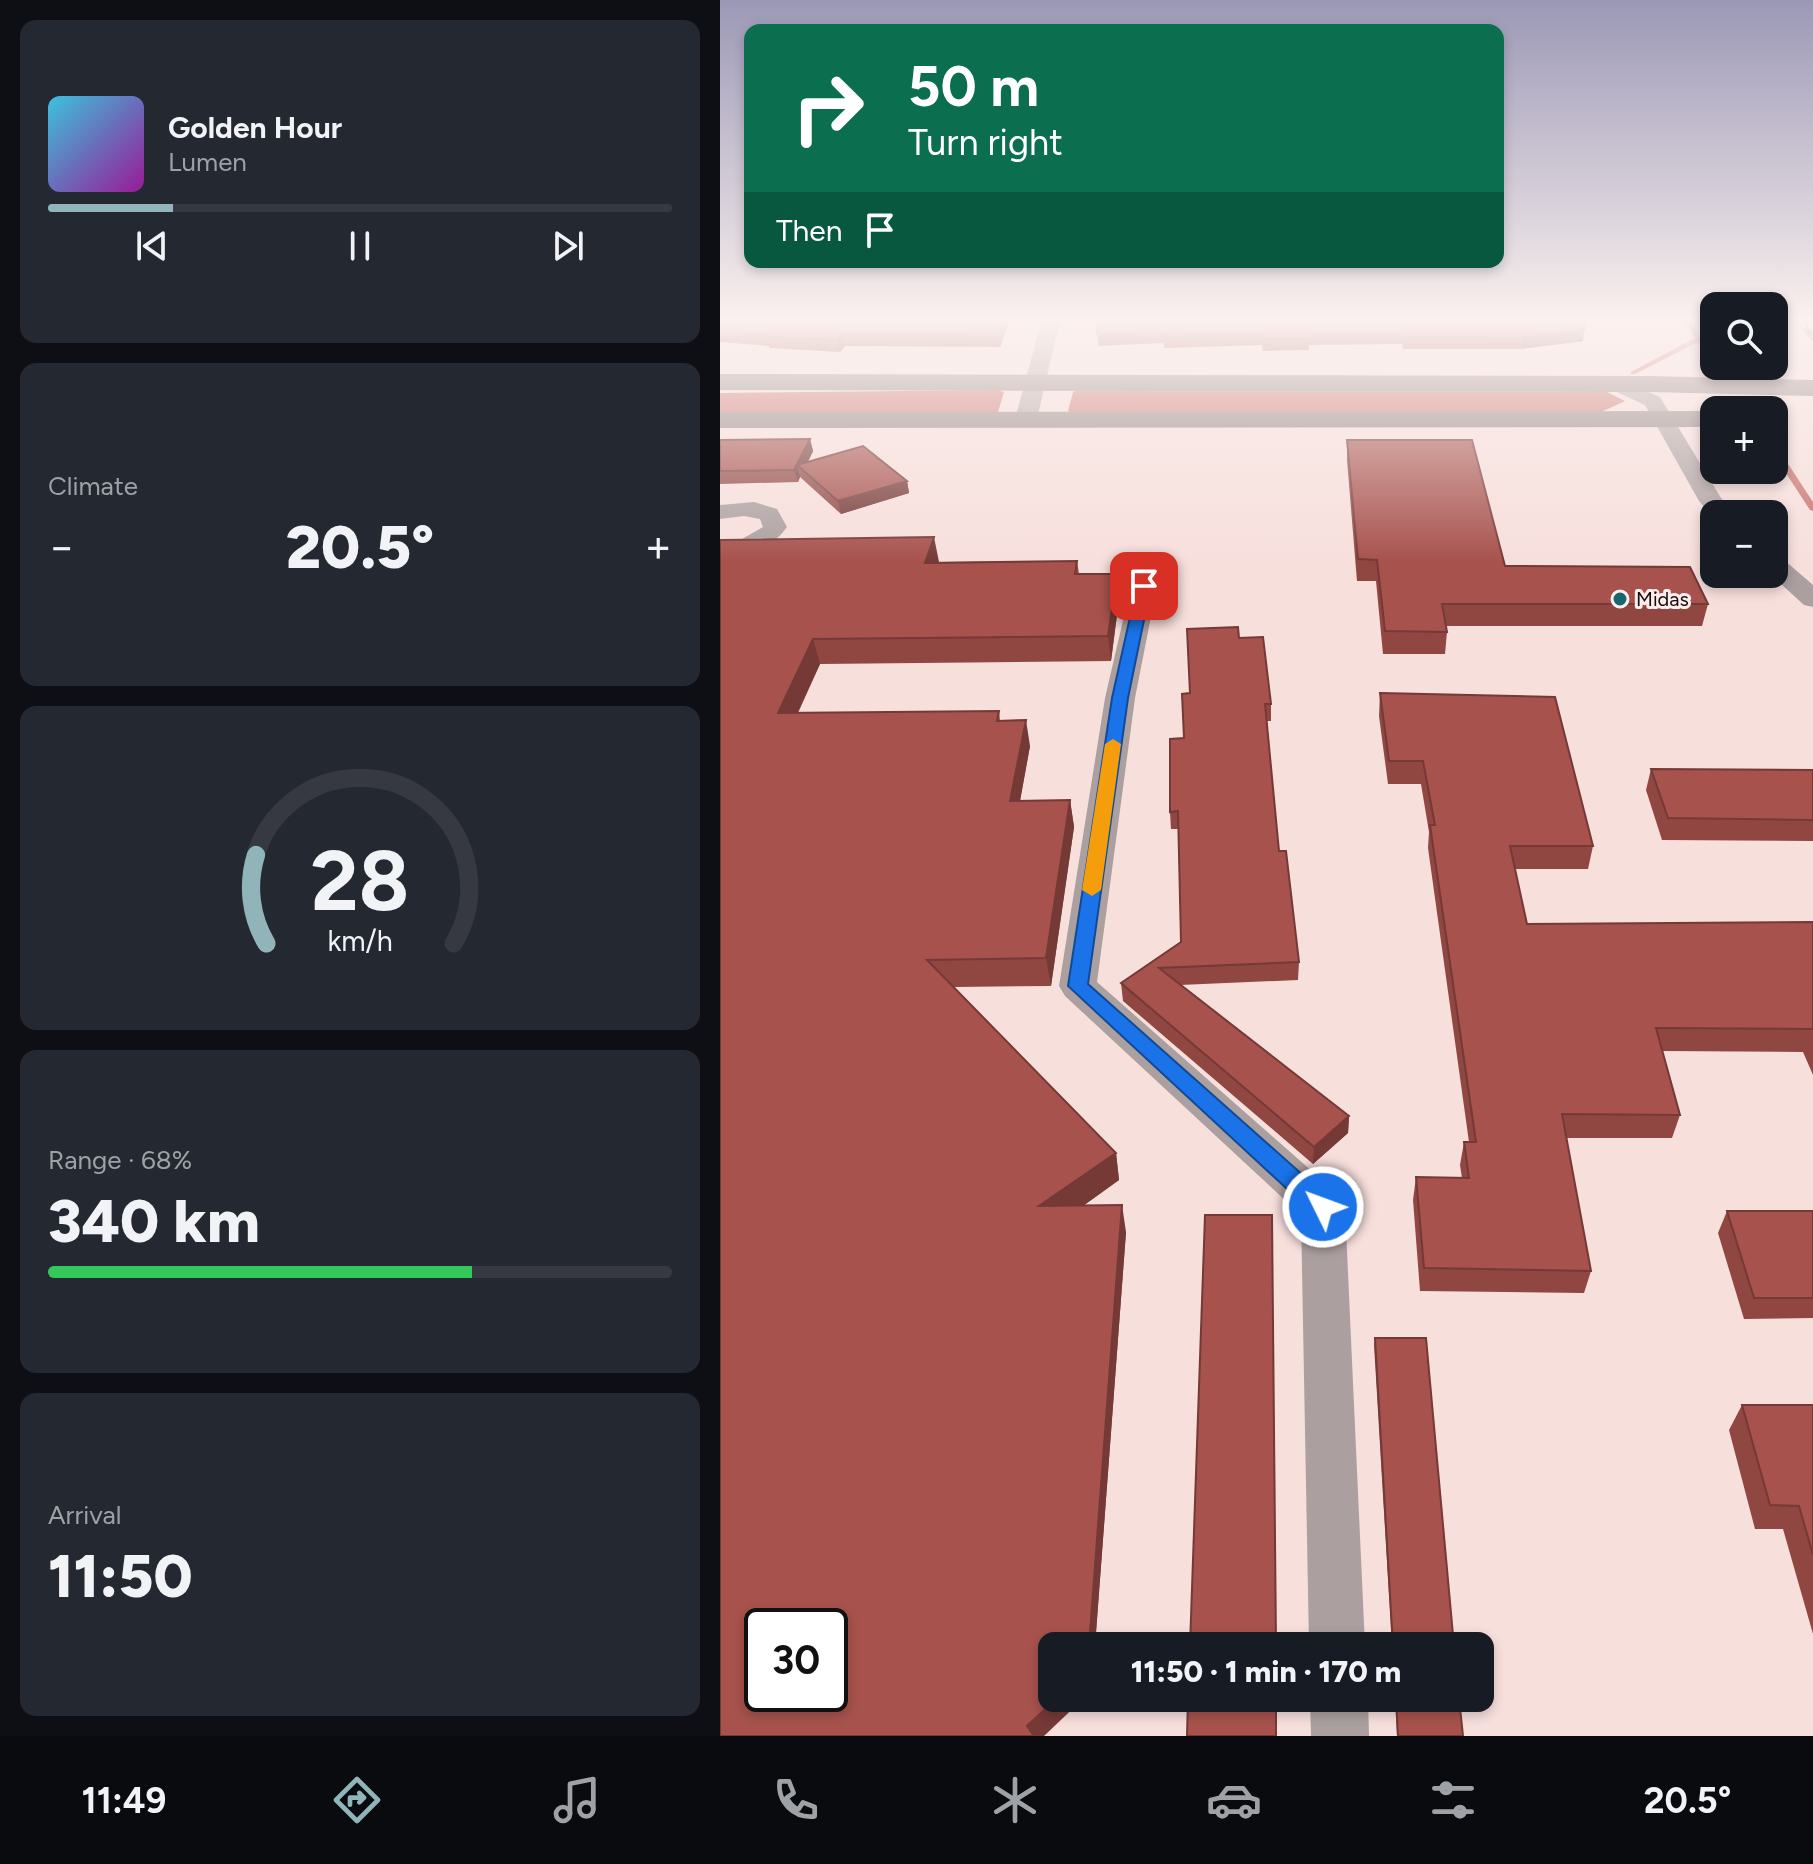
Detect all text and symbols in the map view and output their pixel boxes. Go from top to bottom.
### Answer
text: 50 m [908,53,1039,120]
icon: right [776,56,880,160]
text: Golden Hour [168,109,342,146]
text: Turn right [908,121,1063,164]
text: Lumen [168,146,247,178]
icon: arrive [858,208,902,252]
text: Then [776,212,842,249]
icon: previous [130,224,174,268]
icon: pause [338,224,382,268]
icon: next [546,224,590,268]
map controls [1700,292,1788,588]
button: search [1700,292,1788,380]
button: + [1700,396,1788,484]
text: Climate [48,470,138,502]
button: − [1700,500,1788,588]
text: 20.5° [286,511,434,583]
text: − [48,520,75,573]
text: + [645,520,672,573]
pin [1110,552,1178,620]
icon: arrive [1122,564,1166,608]
place label: Midas [1636,587,1689,611]
marker: Midas [1611,590,1629,608]
text: 28 [310,831,410,931]
text: km/h [327,924,393,958]
text: Range · 68% [48,1144,192,1176]
position arrow [1281,1165,1365,1249]
text: 340 km [48,1185,260,1257]
text: Arrival [48,1499,121,1531]
text: 11:50 [48,1540,193,1612]
speed limit sign: 30 [744,1608,848,1712]
text: 11:50 · 1 min · 170 m [1131,1653,1401,1690]
icon: directions [329,1772,385,1828]
icon: music [549,1772,605,1828]
icon: phone [768,1772,824,1828]
icon: climate [987,1772,1043,1828]
icon: car [1206,1772,1262,1828]
icon: filters [1425,1772,1481,1828]
text: 11:49 [82,1779,166,1822]
text: 20.5° [1644,1779,1731,1822]

